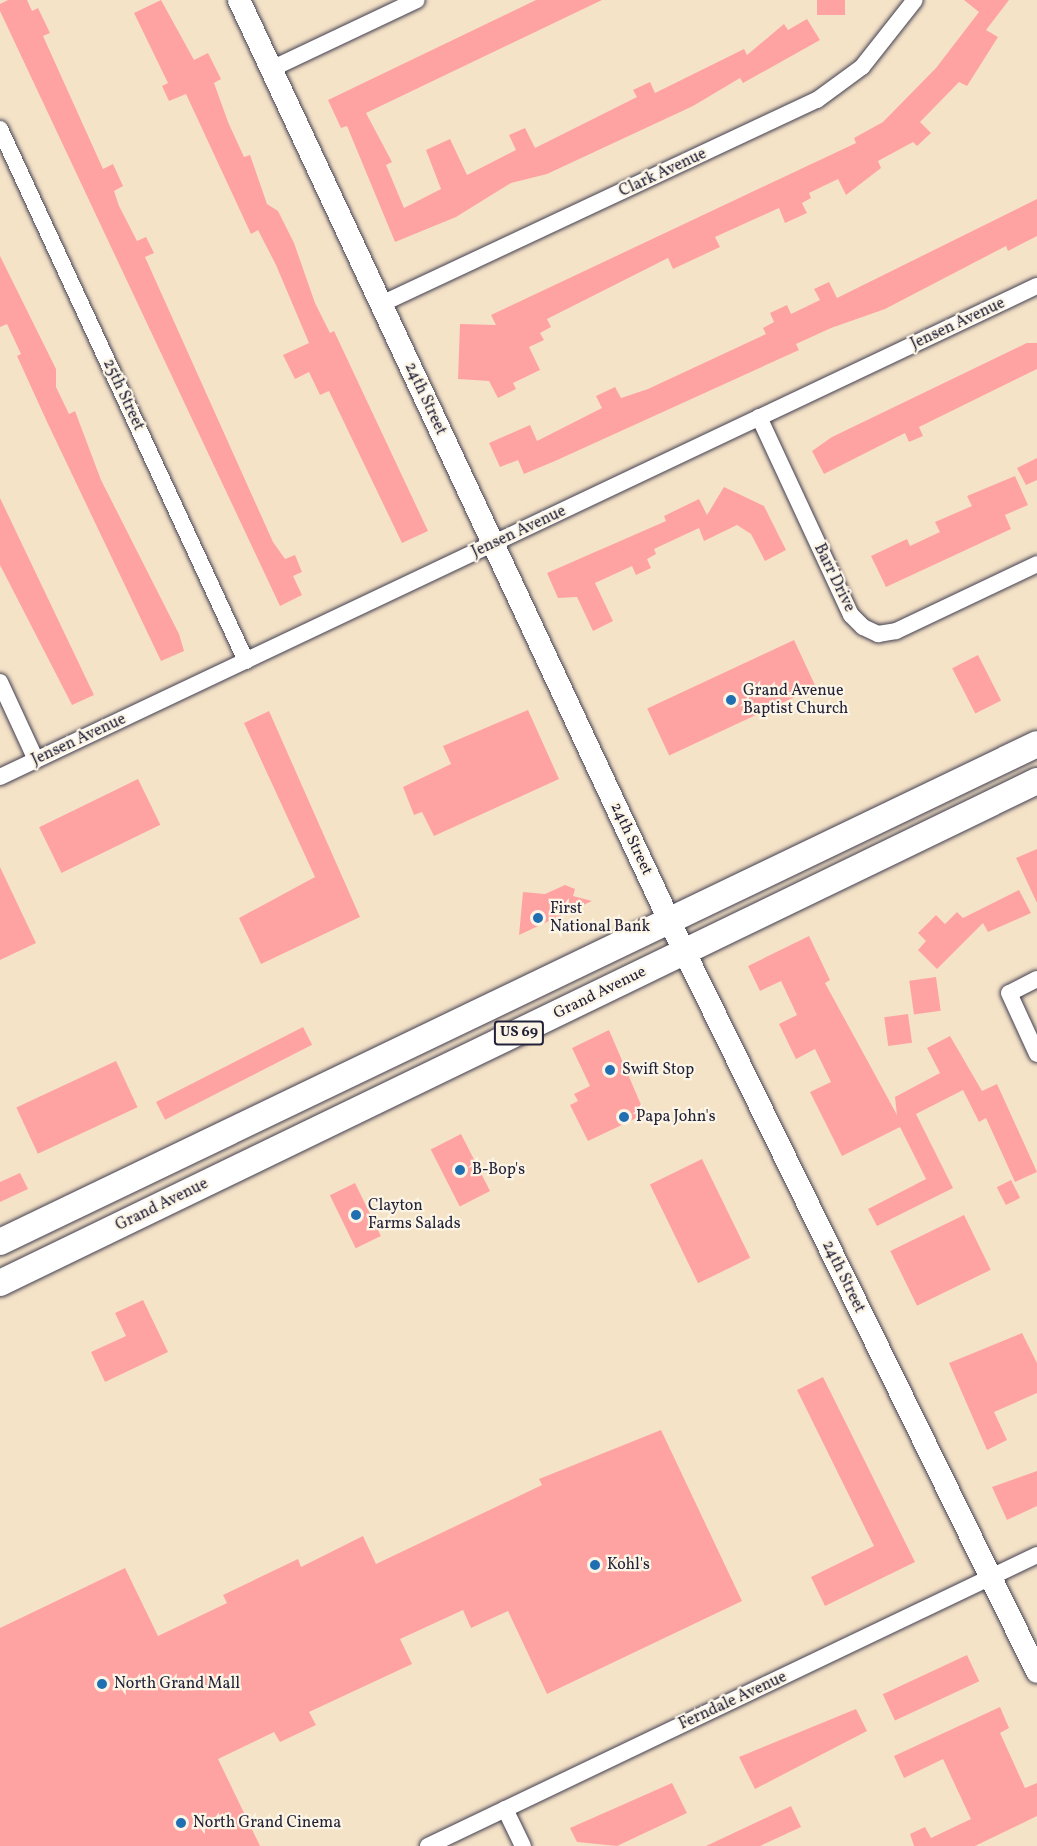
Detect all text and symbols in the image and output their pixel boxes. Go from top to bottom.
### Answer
street label: Clark Avenue [616,144,710,202]
street label: Jensen Avenue [908,294,1008,354]
street label: 25th Street [98,356,148,434]
street label: 24th Street [400,360,450,438]
street label: Jensen Avenue [469,502,569,562]
street label: Barr Drive [809,541,859,615]
place label: Grand Avenue Baptist Church [743,681,848,719]
marker: Grand Avenue Baptist Church [724,693,738,707]
street label: Jensen Avenue [29,710,129,770]
street label: 24th Street [606,800,656,878]
place label: First National Bank [550,899,650,937]
marker: First National Bank [531,911,545,925]
street label: Grand Avenue [551,962,649,1024]
road number: US 69 [494,1021,544,1045]
place label: Swift Stop [622,1060,694,1080]
marker: Swift Stop [603,1063,617,1077]
place label: Papa John's [636,1107,716,1127]
marker: Papa John's [617,1110,631,1124]
place label: B-Bop's [472,1160,525,1180]
marker: B-Bop's [453,1163,467,1177]
street label: Grand Avenue [113,1174,211,1236]
place label: Clayton Farms Salads [368,1196,460,1234]
marker: Clayton Farms Salads [349,1208,363,1222]
street label: 24th Street [817,1238,869,1316]
place label: Kohl's [607,1555,650,1575]
marker: Kohl's [588,1558,602,1572]
street label: Ferndale Avenue [676,1668,790,1734]
place label: North Grand Mall [114,1674,240,1694]
marker: North Grand Mall [95,1677,109,1691]
place label: North Grand Cinema [193,1813,341,1833]
marker: North Grand Cinema [174,1816,188,1830]

